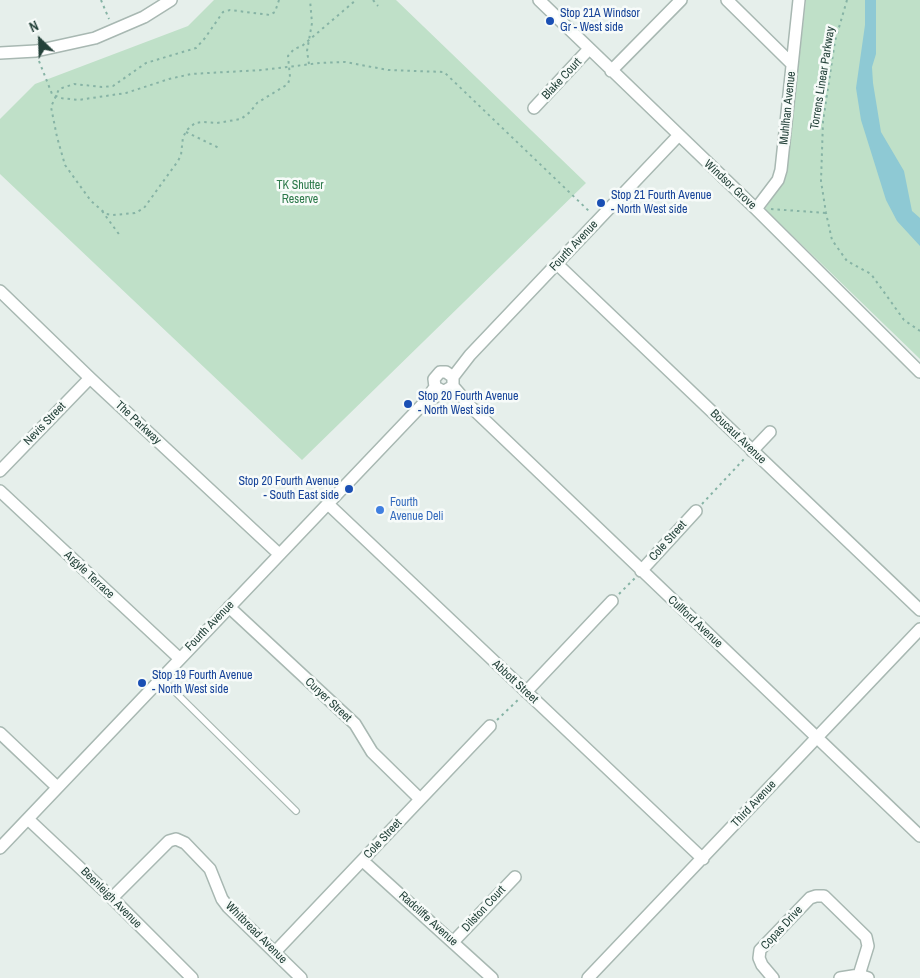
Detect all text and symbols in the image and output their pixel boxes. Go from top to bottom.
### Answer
place label: Stop 21A Windsor Gr - West side [560,7,640,35]
north arrow [15,15,65,65]
marker: Stop 21A Windsor Gr - West side [544,15,556,27]
text: N [26,16,41,36]
street label: Torrens Linear Parkway [808,26,838,130]
street label: Blake Court [539,55,585,103]
street label: Muhlhan Avenue [777,71,799,145]
street label: Windsor Grove [701,157,759,213]
park label: TK Shutter Reserve [276,179,324,207]
place label: Stop 21 Fourth Avenue - North West side [611,189,712,217]
marker: Stop 21 Fourth Avenue - North West side [595,197,607,209]
street label: Fourth Avenue [547,218,601,274]
place label: Stop 20 Fourth Avenue - North West side [418,390,519,418]
street label: The Parkway [112,398,164,448]
marker: Stop 20 Fourth Avenue - North West side [402,398,414,410]
street label: Nevis Street [21,400,69,448]
street label: Boucaut Avenue [707,407,769,467]
place label: Stop 20 Fourth Avenue - South East side [238,475,339,503]
marker: Stop 20 Fourth Avenue - South East side [343,483,355,495]
place label: Fourth Avenue Deli [390,496,443,524]
marker: Fourth Avenue Deli [374,504,386,516]
street label: Cole Street [646,518,690,564]
street label: Argyle Terrace [61,548,117,602]
street label: Cullford Avenue [665,593,725,651]
street label: Fourth Avenue [183,598,237,654]
street label: Abbott Street [489,657,541,707]
place label: Stop 19 Fourth Avenue - North West side [152,669,253,697]
street label: Curyer Street [302,675,354,725]
marker: Stop 19 Fourth Avenue - North West side [136,677,148,689]
street label: Third Avenue [729,778,779,830]
street label: Cole Street [361,816,405,862]
street label: Beenleigh Avenue [78,865,144,931]
street label: Dilston Court [459,883,509,935]
street label: Radcliffe Avenue [395,889,461,949]
street label: Whitbread Avenue [222,899,290,967]
street label: Copas Drive [758,903,806,953]

